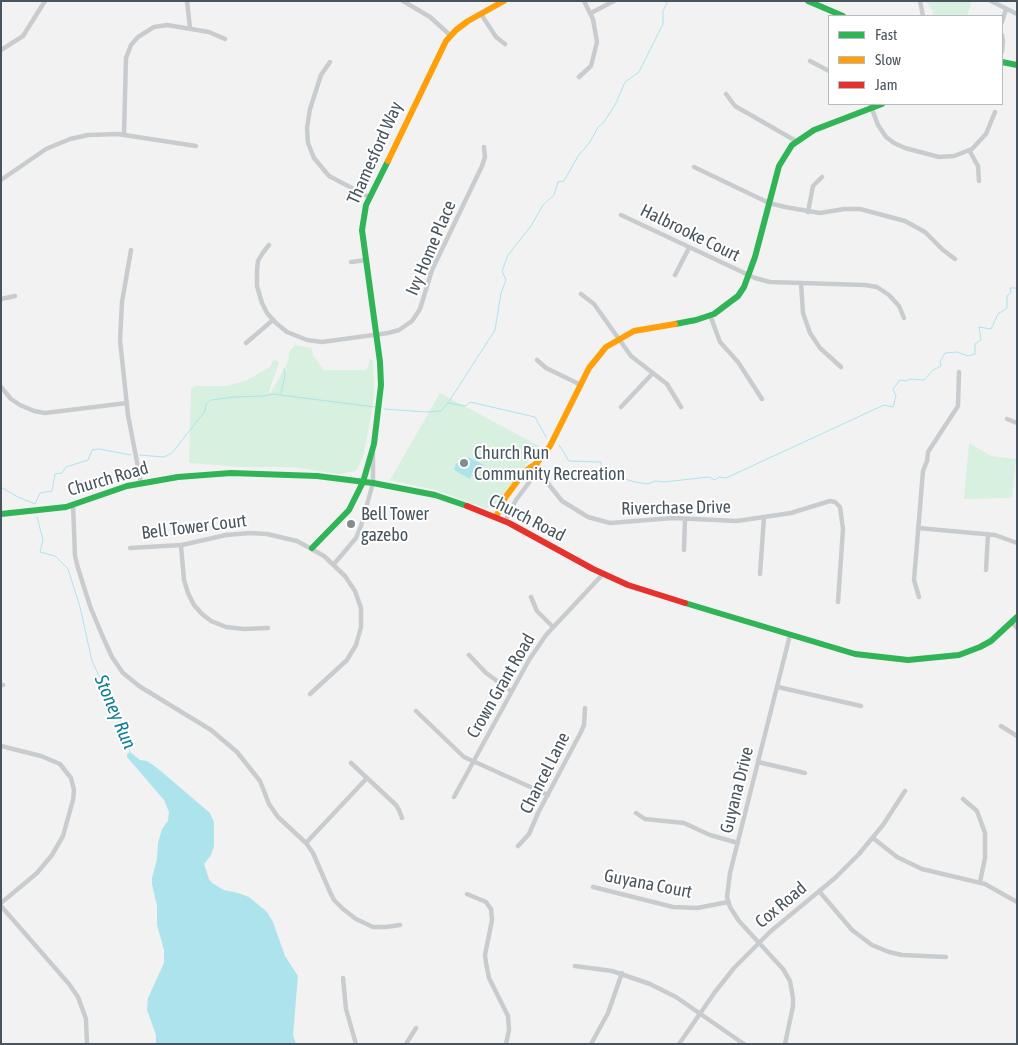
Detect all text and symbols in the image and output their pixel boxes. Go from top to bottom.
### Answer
legend [828,15,1003,105]
text: Fast [875,26,897,43]
text: Slow [875,51,901,68]
text: Jam [875,76,898,93]
street label: Thamesford Way [343,98,407,208]
street label: Ivy Home Place [401,197,461,299]
street label: Halbrooke Court [637,200,743,266]
place label: Church Run Community Recreation [474,442,625,484]
street label: Church Road [65,457,151,501]
marker: Church Run Community Recreation [458,457,470,469]
street label: Church Road [485,490,569,546]
street label: Riverchase Drive [621,496,731,520]
place label: Bell Tower gazebo [361,503,429,546]
street label: Bell Tower Court [140,510,248,544]
marker: Bell Tower gazebo [345,518,357,530]
street label: Crown Grant Road [462,630,540,742]
water label: Stoney Run [89,672,141,752]
street label: Chancel Lane [515,729,575,817]
street label: Guyana Drive [716,745,758,835]
street label: Guyana Court [602,865,694,903]
street label: Cox Road [751,877,811,933]

